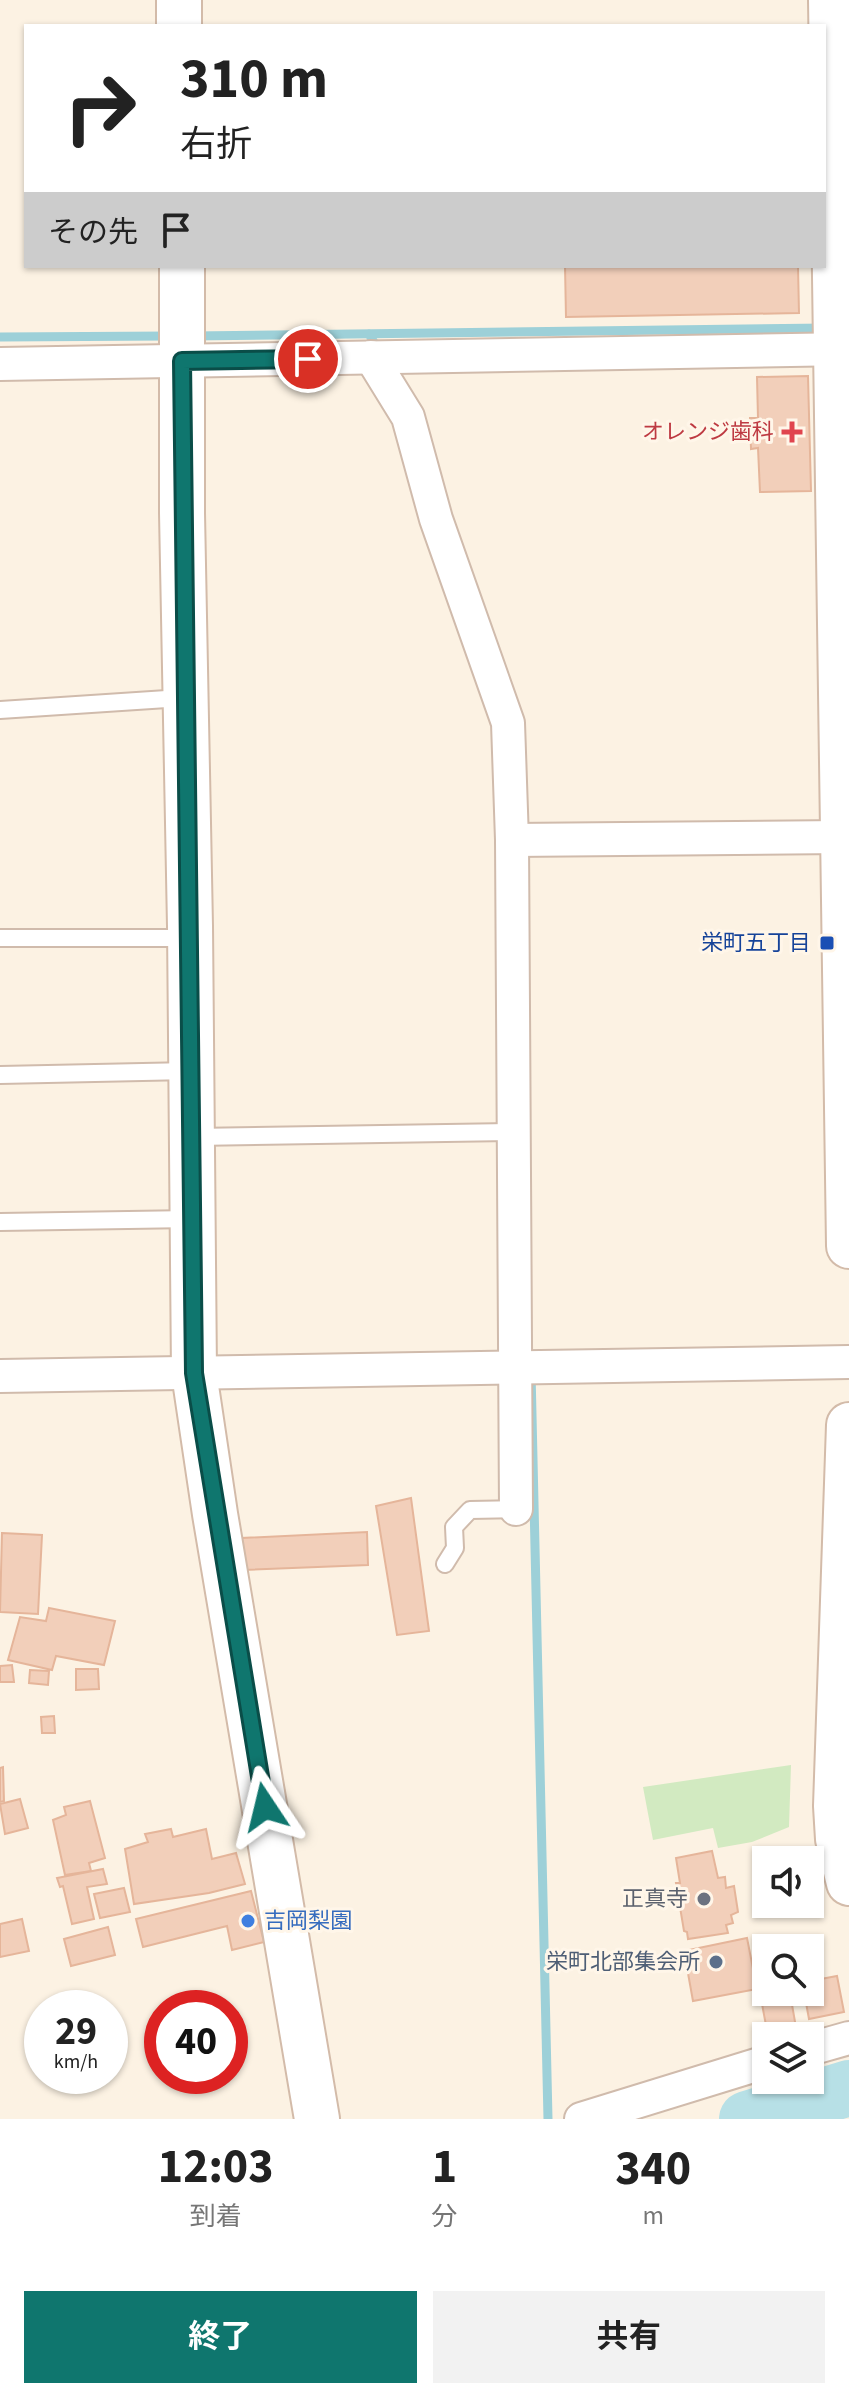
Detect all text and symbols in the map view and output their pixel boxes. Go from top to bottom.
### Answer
text: 310 m [180,40,328,119]
icon: right [48,56,152,160]
text: 右折 [180,119,252,170]
icon: arrive [154,208,198,252]
text: その先 [48,211,138,254]
pin [274,325,342,393]
icon: arrive [286,337,330,381]
place label: オレンジ歯科 [642,416,774,448]
marker: オレンジ歯科 [781,421,803,443]
place label: 栄町五丁目 [701,927,811,959]
marker: 栄町五丁目 [818,934,836,952]
position arrow [223,1765,307,1849]
map controls [752,1846,824,2094]
button: sound [752,1846,824,1918]
place label: 正真寺 [622,1883,688,1915]
marker: 正真寺 [695,1890,713,1908]
place label: 吉岡梨園 [264,1905,352,1937]
marker: 吉岡梨園 [239,1912,257,1930]
button: search [752,1934,824,2006]
place label: 栄町北部集会所 [546,1946,700,1978]
marker: 栄町北部集会所 [707,1953,725,1971]
speed limit sign: 40 [144,1990,248,2094]
text: 29 [55,2003,97,2060]
button: layers [752,2022,824,2094]
text: km/h [54,2048,98,2076]
text: 12:03 [158,2133,274,2201]
text: 1 [432,2133,457,2201]
text: 340 [615,2135,691,2203]
text: m [642,2197,664,2234]
text: 到着 [190,2198,242,2235]
text: 分 [431,2198,457,2235]
button: 終了 [24,2291,417,2383]
button: 共有 [433,2291,825,2383]

